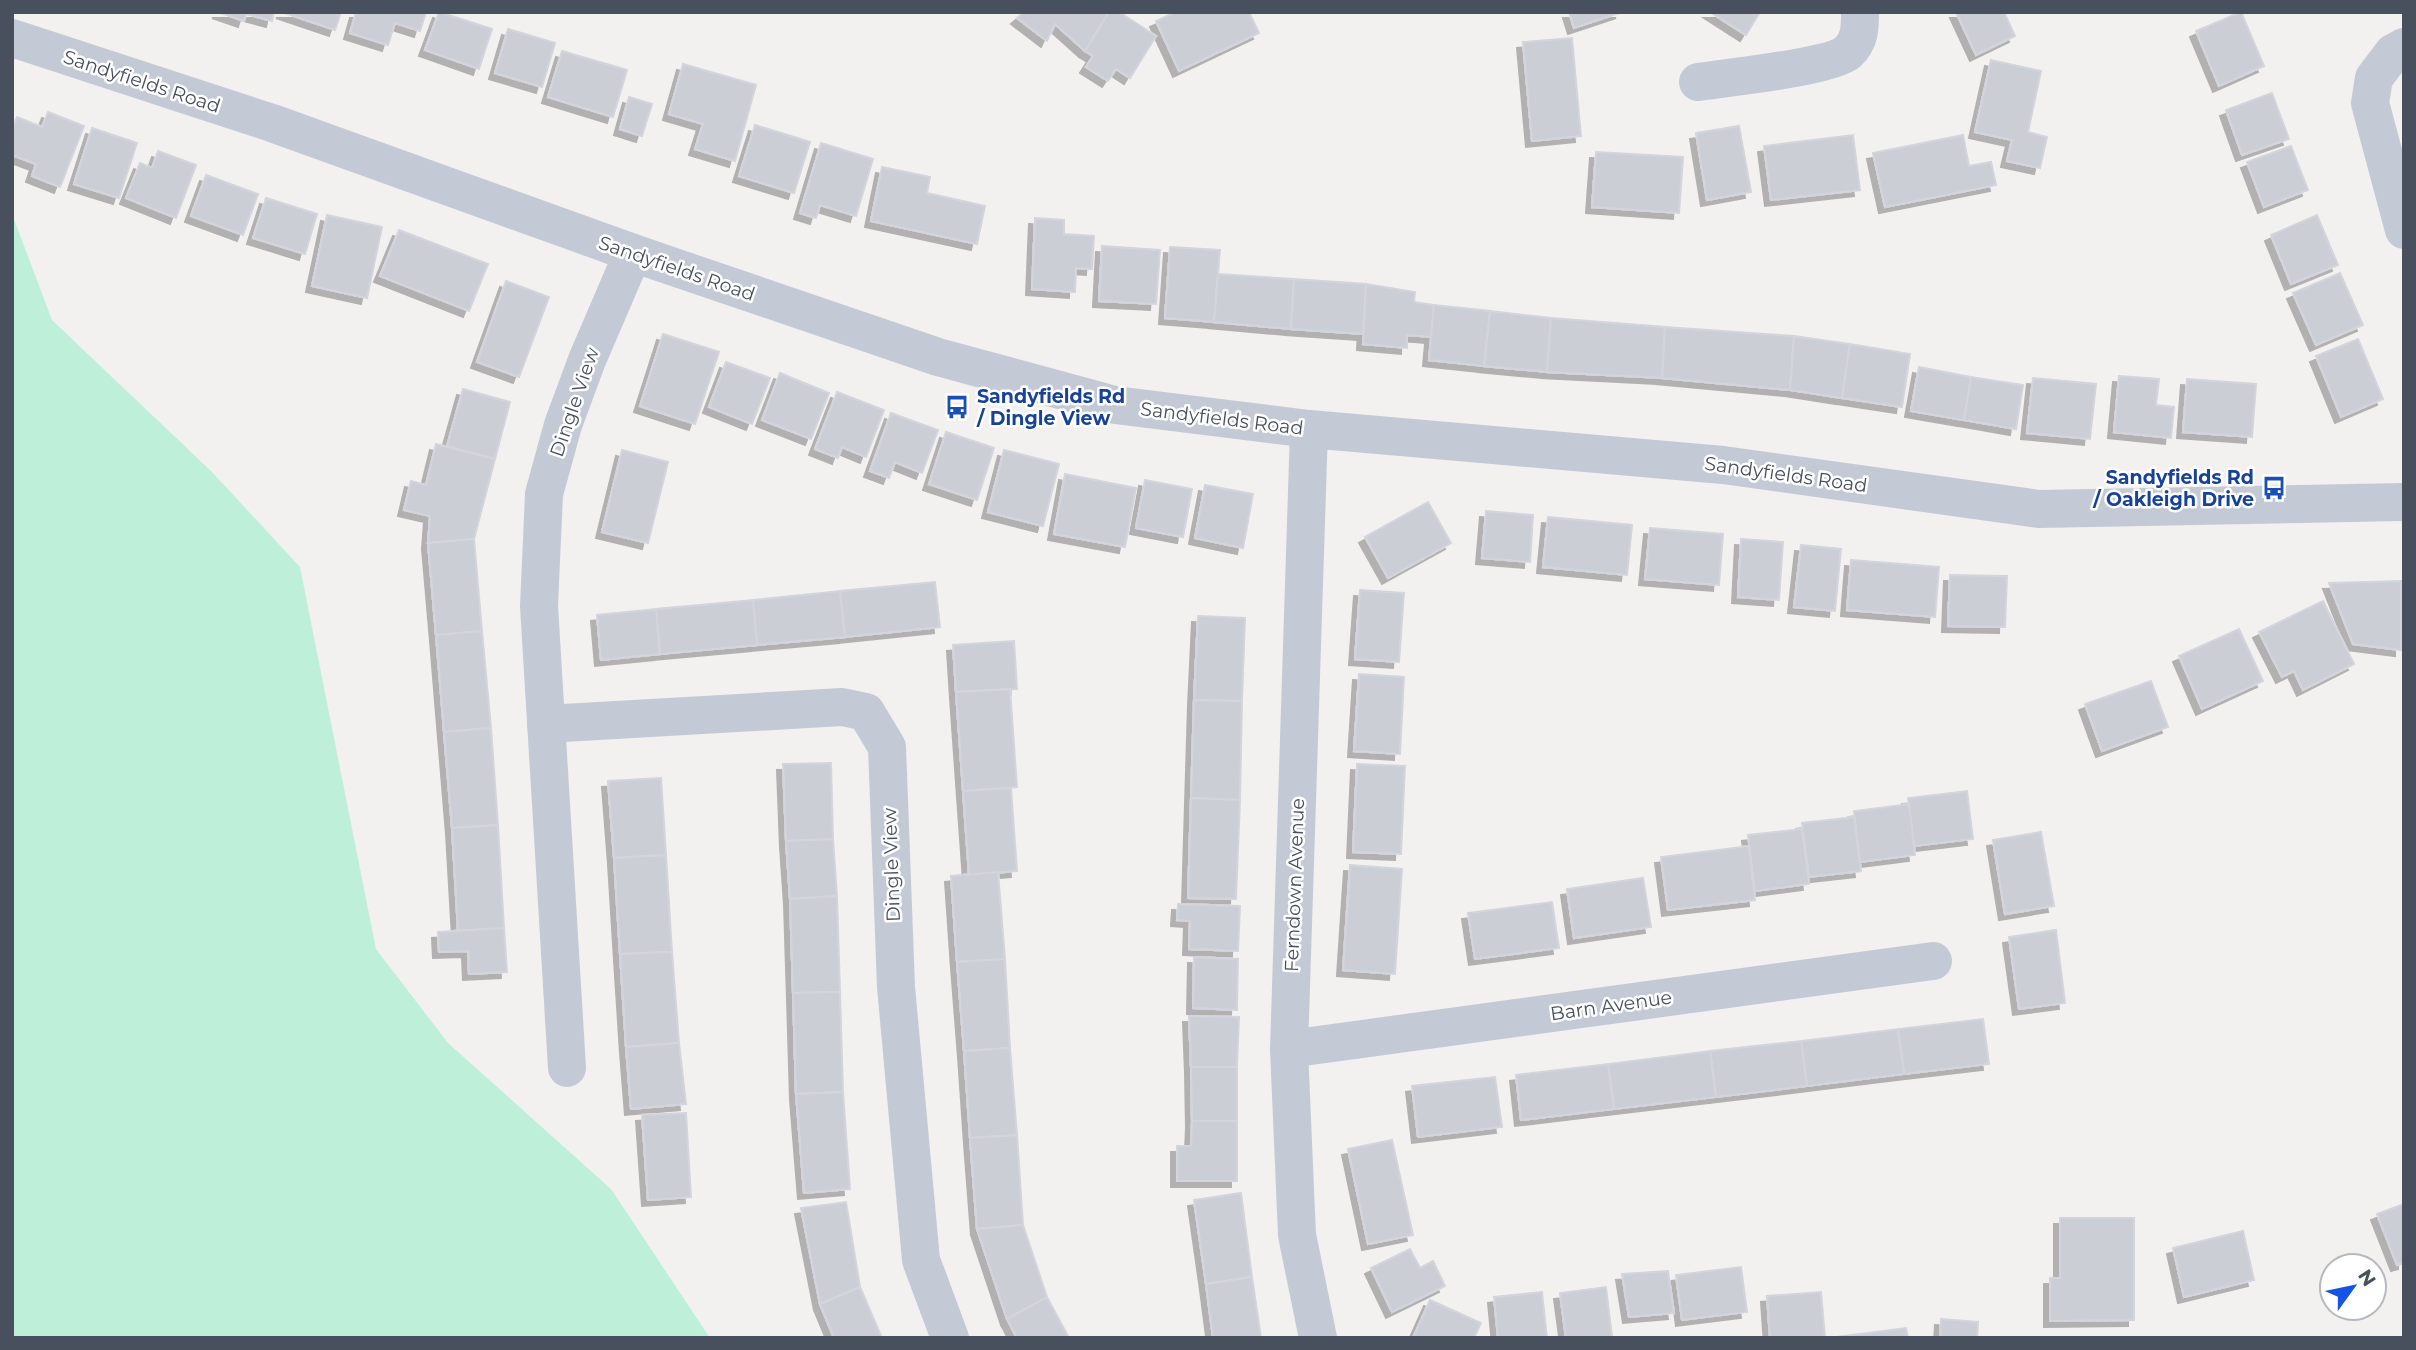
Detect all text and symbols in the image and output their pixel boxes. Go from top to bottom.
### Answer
street label: Sandyfields Road [60,45,223,118]
street label: Sandyfields Road [596,231,758,306]
street label: Dingle View [545,344,604,460]
place label: Sandyfields Rd / Dingle View [976,385,1125,430]
bus stop icon: Sandyfields Rd / Dingle View [943,393,971,421]
street label: Sandyfields Road [1139,397,1305,440]
street label: Sandyfields Road [1703,452,1869,497]
place label: Sandyfields Rd / Oakleigh Drive [2092,466,2254,511]
bus stop icon: Sandyfields Rd / Oakleigh Drive [2260,474,2288,502]
street label: Ferndown Avenue [1280,798,1309,972]
street label: Dingle View [878,807,905,922]
street label: Barn Avenue [1549,986,1673,1025]
north arrow [2318,1252,2388,1322]
text: N [2353,1265,2381,1291]

